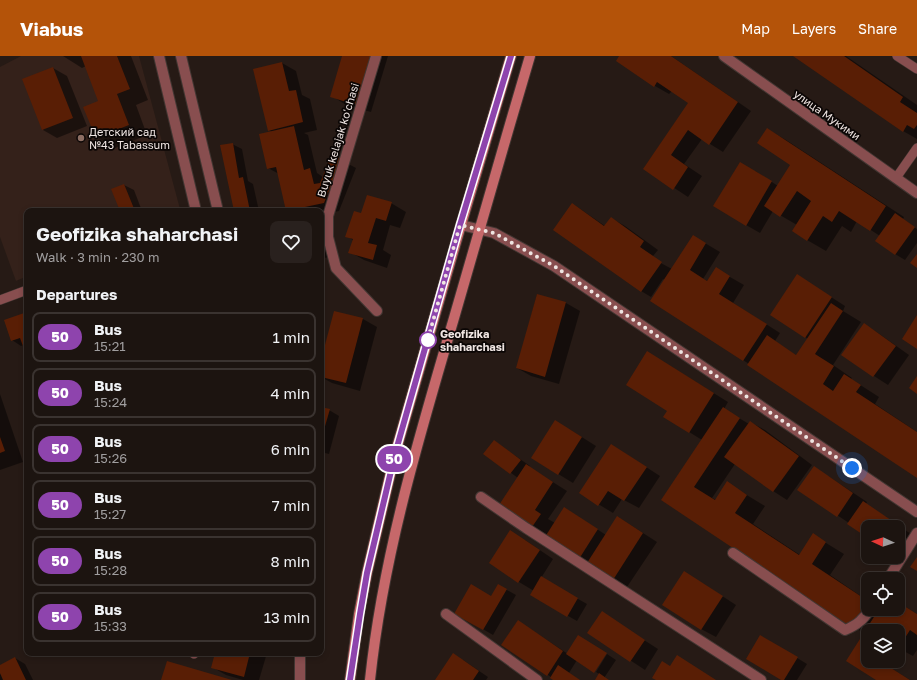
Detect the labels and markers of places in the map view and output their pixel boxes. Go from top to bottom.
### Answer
place label: Детский сад №43 Tabassum [89,125,170,151]
marker: Детский сад №43 Tabassum [76,133,86,143]
place label: Geofizika shaharchasi [440,327,505,353]
marker: Geofizika shaharchasi [419,331,437,349]

